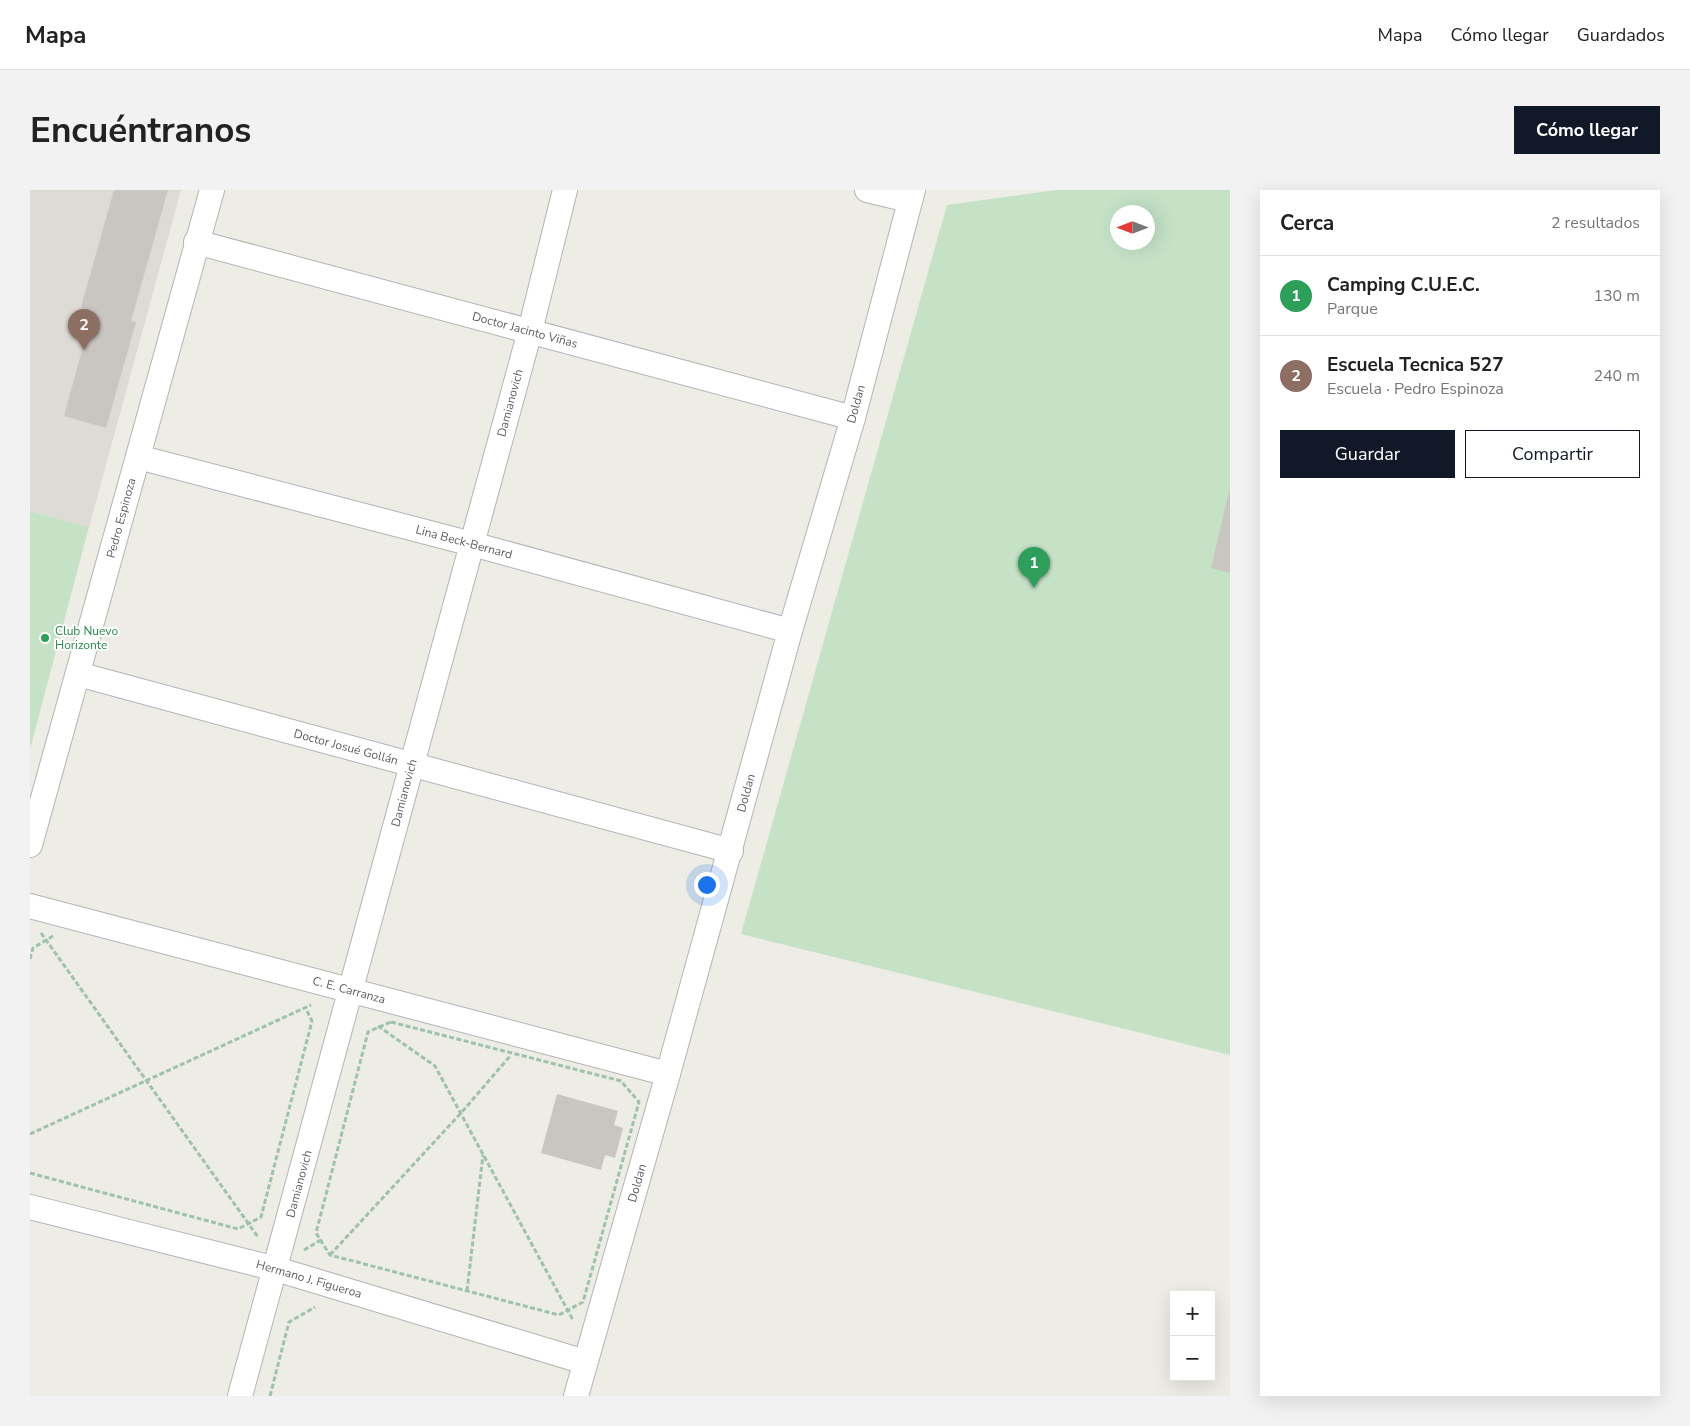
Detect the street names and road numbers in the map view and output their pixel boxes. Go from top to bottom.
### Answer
street label: Doctor Jacinto Viñas [470,308,580,352]
street label: Damianovich [493,367,527,439]
street label: Doldan [843,383,869,425]
street label: Pedro Espinoza [103,476,139,560]
street label: Lina Beck-Bernard [414,521,514,563]
street label: Doctor Josué Gollán [292,725,400,769]
street label: Damianovich [387,757,421,829]
street label: Doldan [733,772,759,814]
street label: C. E. Carranza [311,973,387,1007]
street label: Damianovich [282,1148,316,1220]
street label: Doldan [624,1162,650,1204]
street label: Hermano J. Figueroa [254,1256,364,1302]

